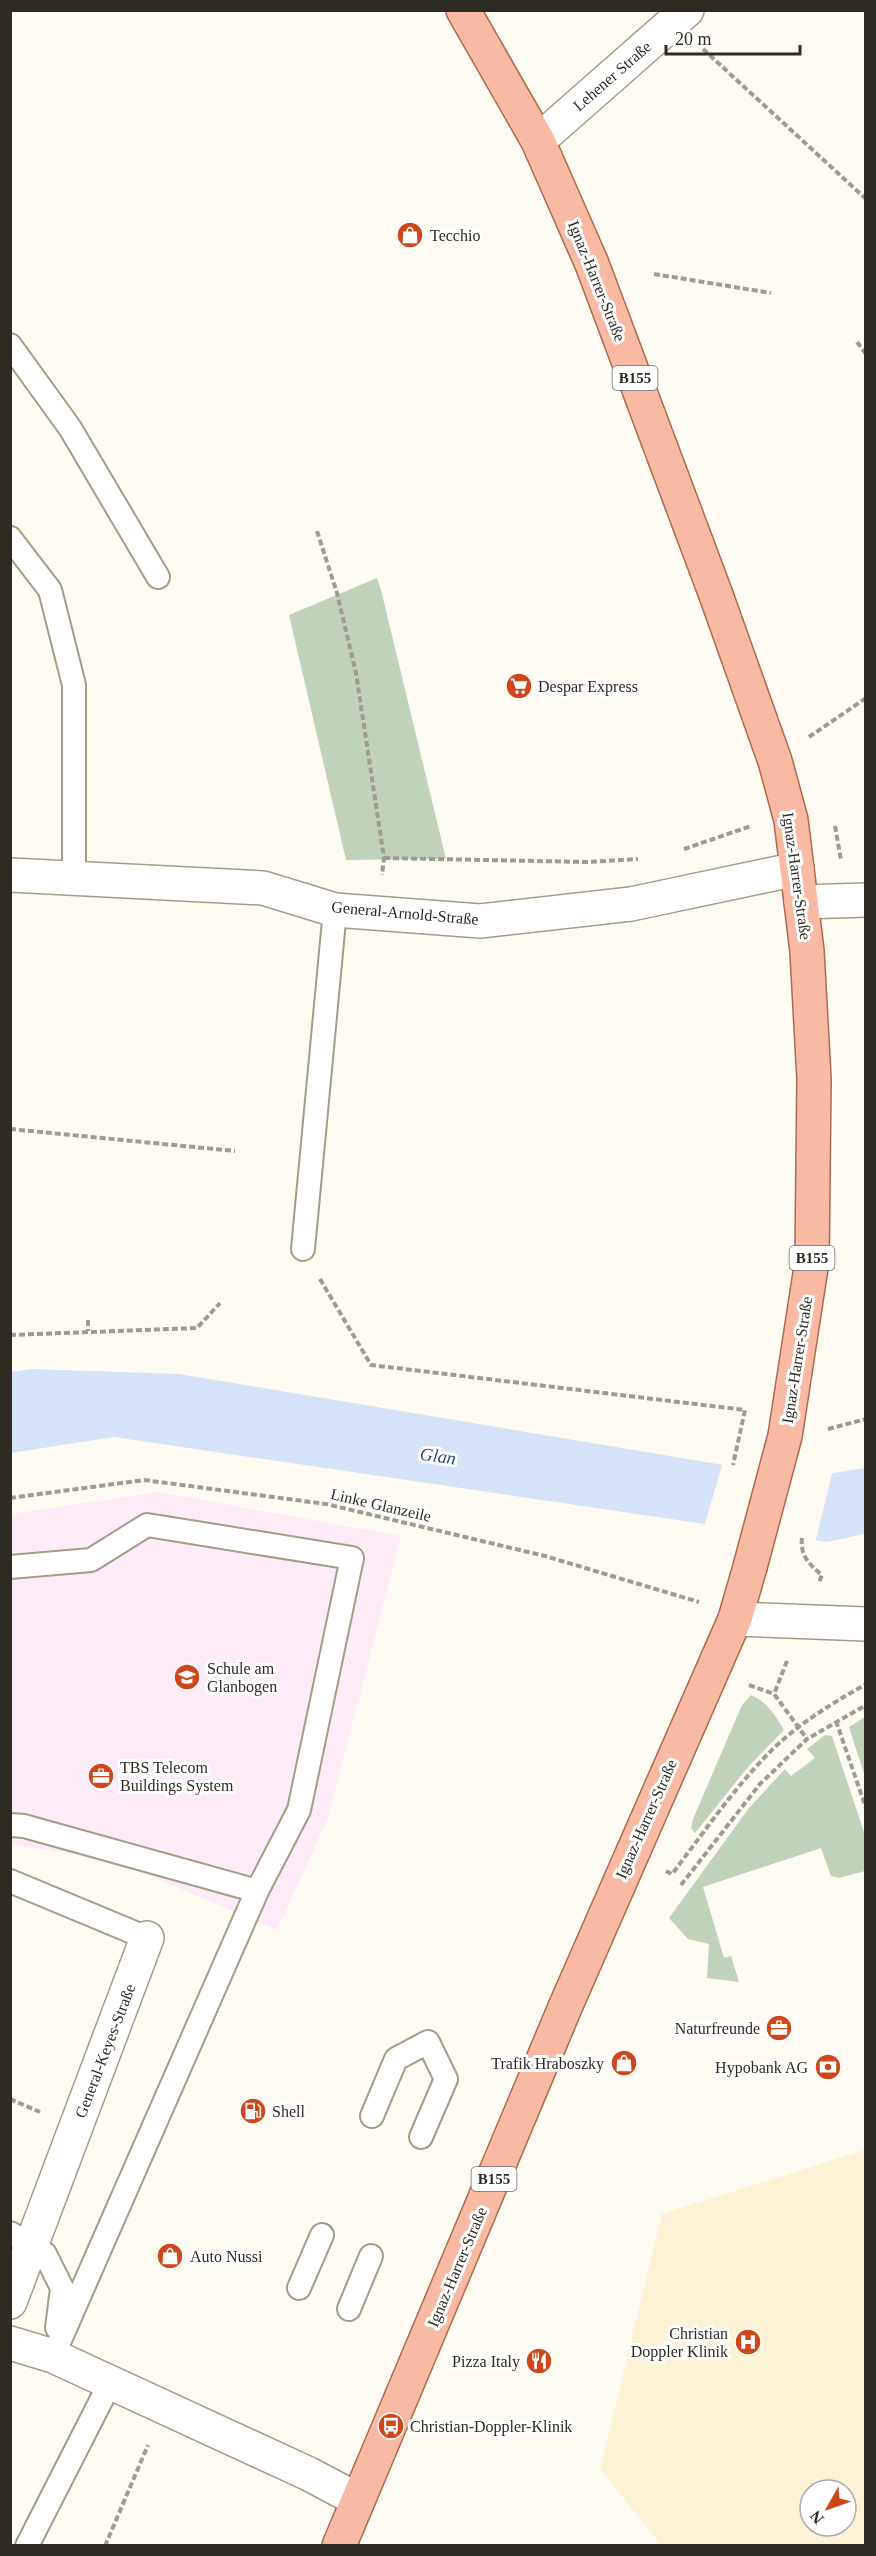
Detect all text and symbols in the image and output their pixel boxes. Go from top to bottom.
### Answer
scale bar [666,18,800,56]
text: 20 m [675,29,712,49]
street label: Lehener Straße [570,38,654,114]
street label: Ignaz-Harrer-Straße [564,218,629,344]
shop icon: Tecchio [395,220,425,250]
place label: Tecchio [430,227,480,244]
road number: B155 [612,366,658,390]
supermarket icon: Despar Express [504,671,534,701]
place label: Despar Express [538,678,638,696]
street label: Ignaz-Harrer-Straße [779,811,814,941]
street label: General-Arnold-Straße [331,898,479,928]
road number: B155 [790,1246,834,1270]
street label: Ignaz-Harrer-Straße [779,1295,816,1425]
water label: Glan [419,1444,457,1468]
street label: Linke Glanzeile [329,1485,433,1525]
place label: Schule am Glanbogen [207,1660,277,1696]
school or university icon: Schule am Glanbogen [172,1662,202,1692]
street label: Ignaz-Harrer-Straße [612,1757,681,1882]
place label: TBS Telecom Buildings System [120,1759,234,1795]
office icon: TBS Telecom Buildings System [86,1761,116,1791]
street label: General-Keyes-Straße [72,1982,139,2121]
office icon: Naturfreunde [764,2013,794,2043]
place label: Naturfreunde [675,2020,760,2037]
shop icon: Trafik Hraboszky [609,2048,639,2078]
bank icon: Hypobank AG [813,2052,843,2082]
place label: Trafik Hraboszky [491,2055,604,2073]
place label: Hypobank AG [715,2059,808,2077]
fuel station icon: Shell [238,2096,268,2126]
place label: Shell [272,2103,305,2120]
road number: B155 [472,2167,516,2191]
street label: Ignaz-Harrer-Straße [424,2205,491,2330]
shop icon: Auto Nussi [155,2241,185,2271]
place label: Auto Nussi [190,2248,263,2265]
place label: Christian Doppler Klinik [631,2325,728,2361]
hospital icon: Christian Doppler Klinik [733,2327,763,2357]
restaurant icon: Pizza Italy [524,2346,554,2376]
place label: Pizza Italy [452,2353,520,2371]
bus stop icon: Christian-Doppler-Klinik [376,2411,406,2441]
place label: Christian-Doppler-Klinik [410,2418,572,2436]
north arrow [798,2478,858,2538]
text: N [806,2507,827,2527]

